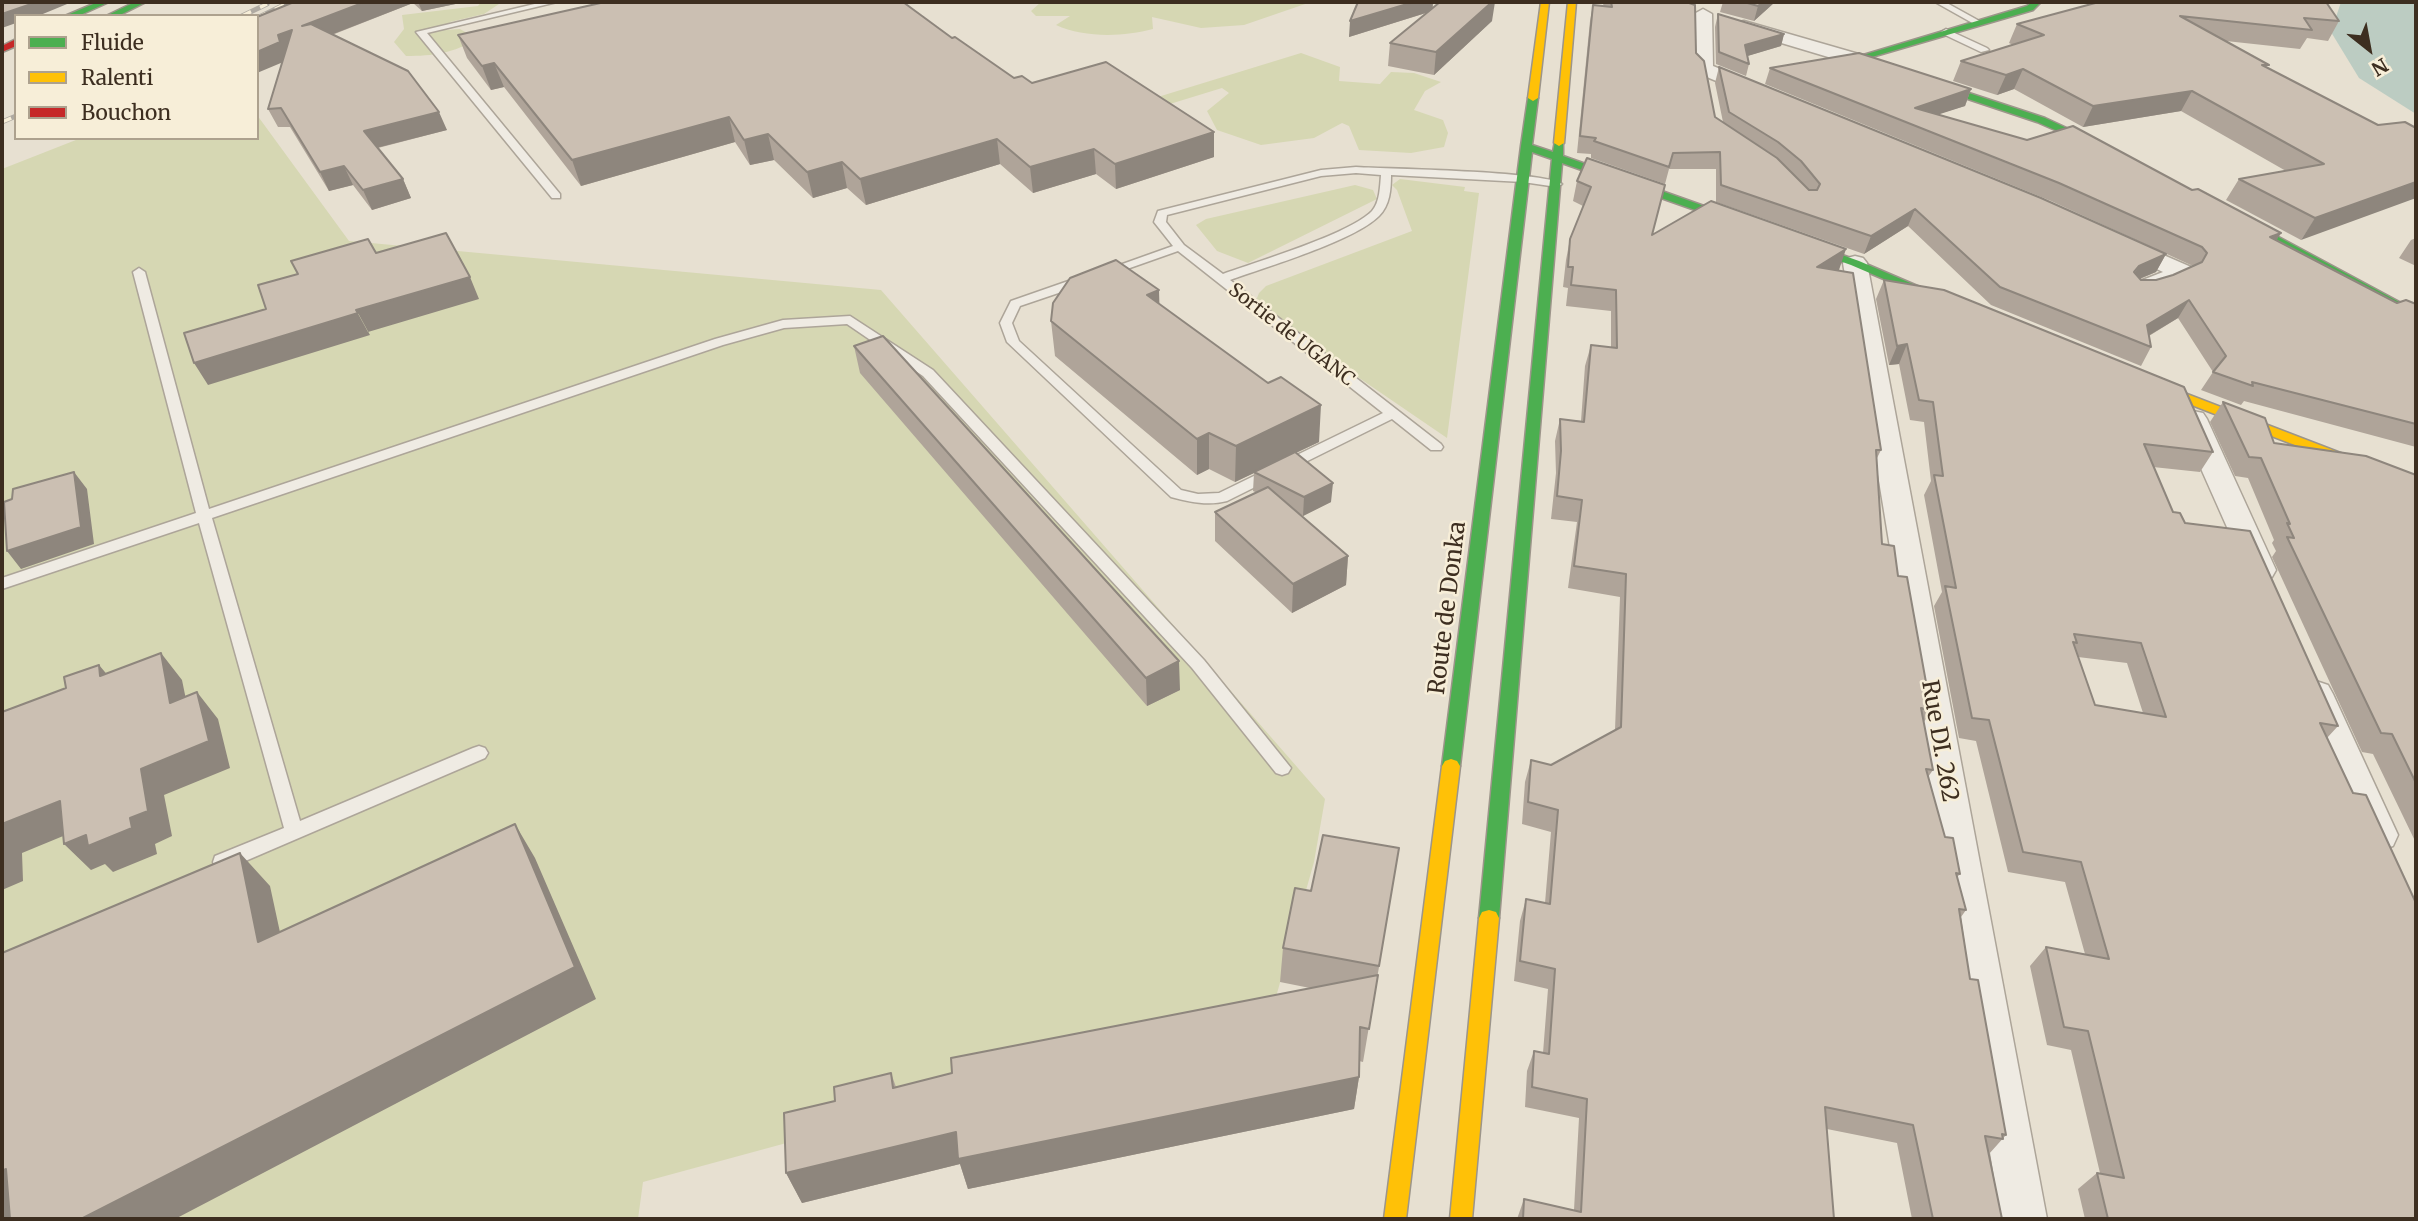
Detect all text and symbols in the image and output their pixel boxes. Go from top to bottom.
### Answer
legend [14,14,259,140]
north arrow [2334,14,2404,84]
text: Fluide [81,29,144,56]
text: N [2367,53,2392,81]
text: Ralenti [81,64,153,91]
text: Bouchon [81,99,171,126]
street label: Sortie de UGANC [1223,279,1359,391]
street label: Route de Donka [1424,520,1472,696]
street label: Rue DI. 262 [1915,678,1963,804]

